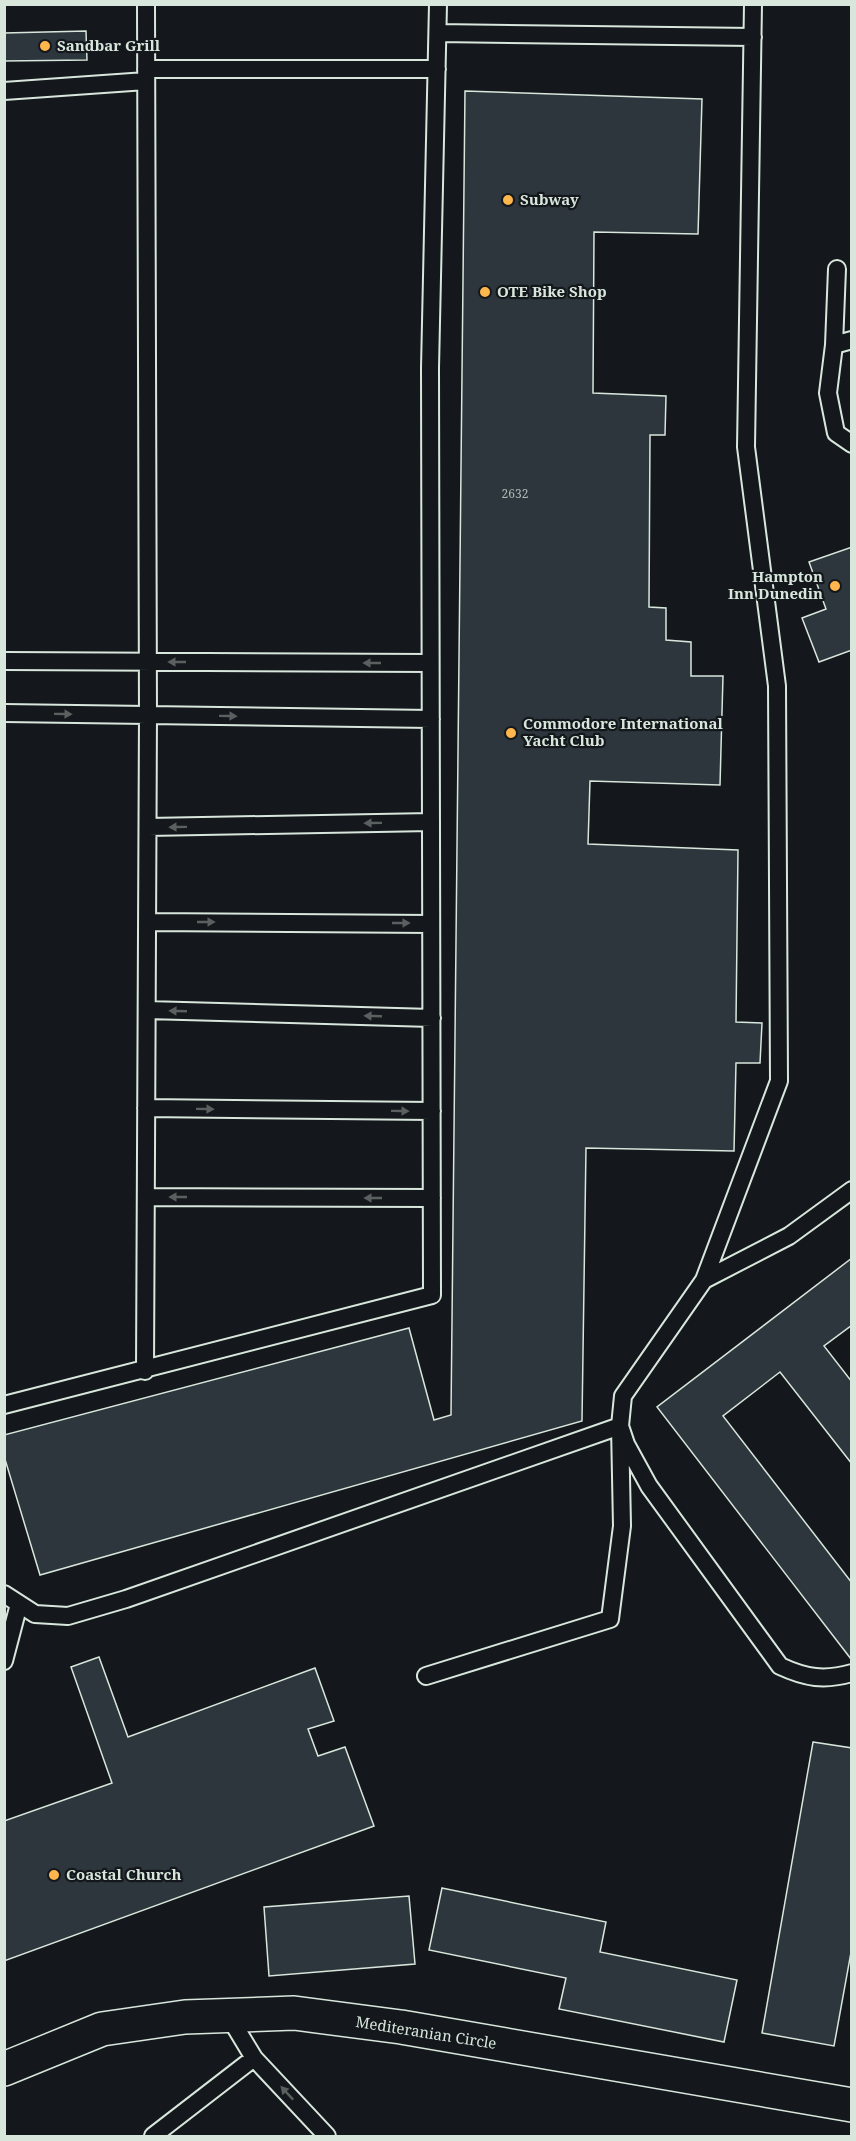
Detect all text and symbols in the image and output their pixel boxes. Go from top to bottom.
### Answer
place label: Sandbar Grill [57,35,161,55]
marker: Sandbar Grill [38,39,52,53]
place label: Subway [520,189,579,209]
marker: Subway [501,193,515,207]
place label: OTE Bike Shop [497,281,607,301]
marker: OTE Bike Shop [478,285,492,299]
house number: 2632 [502,485,528,502]
place label: Hampton Inn Dunedin [728,566,823,603]
marker: Hampton Inn Dunedin [828,579,842,593]
one-way arrow [167,657,186,667]
one-way arrow [362,658,381,668]
one-way arrow [53,709,72,719]
one-way arrow [218,711,237,721]
place label: Commodore International Yacht Club [523,713,723,750]
marker: Commodore International Yacht Club [504,726,518,740]
one-way arrow [363,818,382,828]
one-way arrow [168,822,187,832]
one-way arrow [196,917,215,927]
one-way arrow [391,918,410,928]
one-way arrow [169,1006,188,1016]
one-way arrow [364,1011,383,1021]
one-way arrow [195,1104,214,1114]
one-way arrow [390,1106,409,1115]
one-way arrow [169,1192,188,1202]
one-way arrow [364,1193,383,1203]
place label: Coastal Church [66,1864,182,1884]
marker: Coastal Church [47,1868,61,1882]
street label: Mediteranian Circle [354,2011,498,2053]
one-way arrow [280,2086,294,2101]

